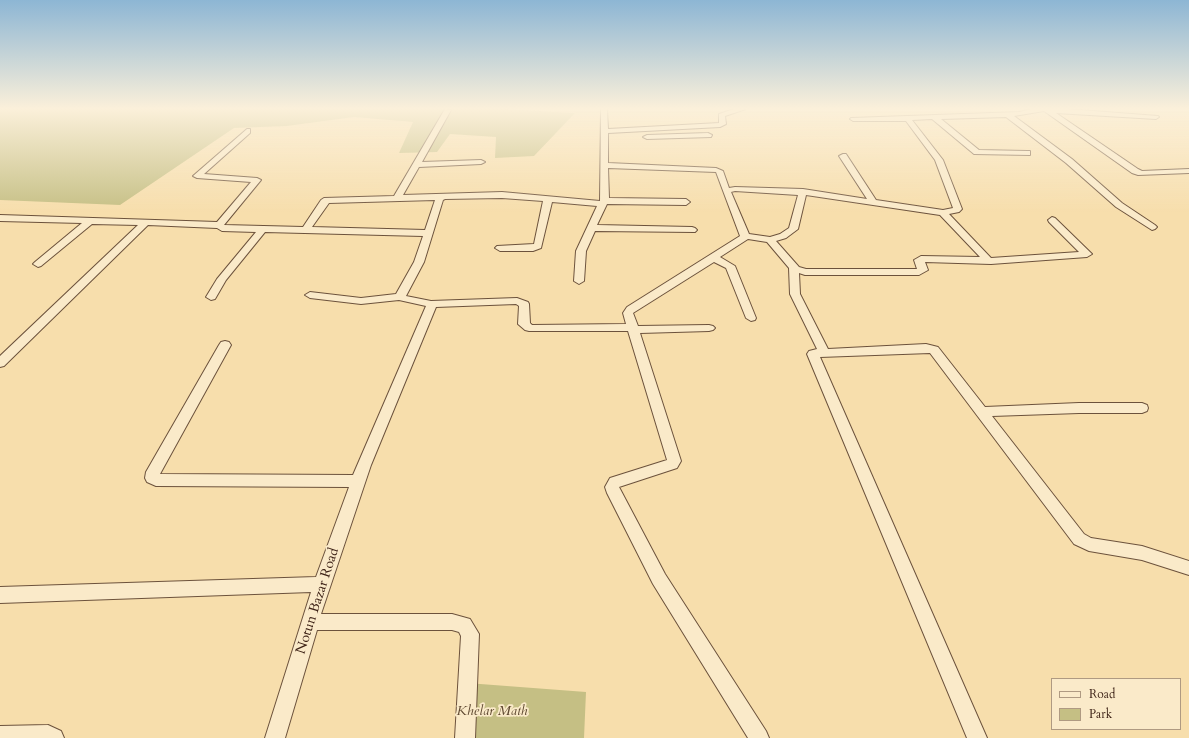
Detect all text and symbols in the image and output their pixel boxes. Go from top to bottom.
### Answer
street label: Notun Bazar Road [293,546,343,656]
legend [1051,678,1181,730]
text: Road [1089,686,1115,702]
park label: Khelar Math [456,704,528,720]
text: Park [1089,706,1112,722]

